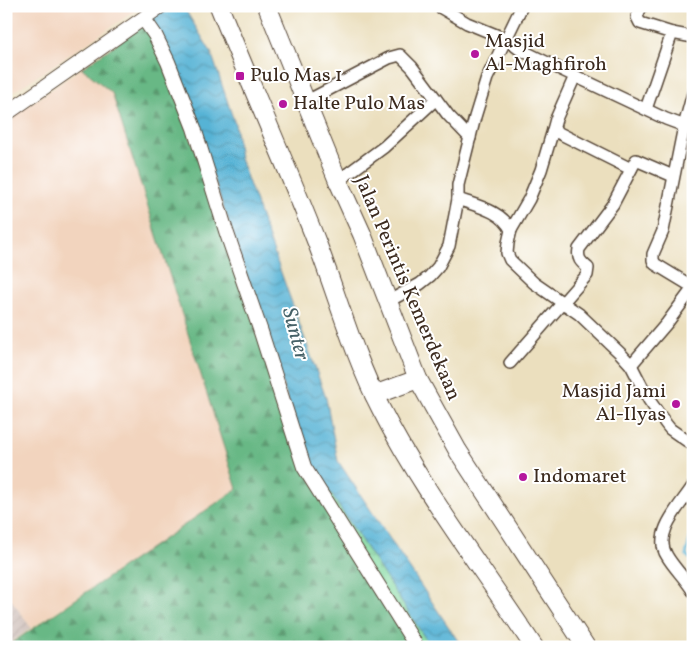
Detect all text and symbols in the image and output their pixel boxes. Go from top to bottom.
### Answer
place label: Masjid Al-Maghfiroh [485,28,607,79]
marker: Masjid Al-Maghfiroh [469,48,481,60]
place label: Pulo Mas 1 [250,62,342,90]
marker: Pulo Mas 1 [234,70,246,82]
place label: Halte Pulo Mas [293,90,425,118]
marker: Halte Pulo Mas [277,98,289,110]
street label: Jalan Perintis Kemerdekaan [347,171,467,405]
water label: Sunter [274,304,316,364]
place label: Masjid Jami Al-Ilyas [562,378,666,429]
marker: Masjid Jami Al-Ilyas [670,398,682,410]
place label: Indomaret [533,463,626,491]
marker: Indomaret [517,471,529,483]

